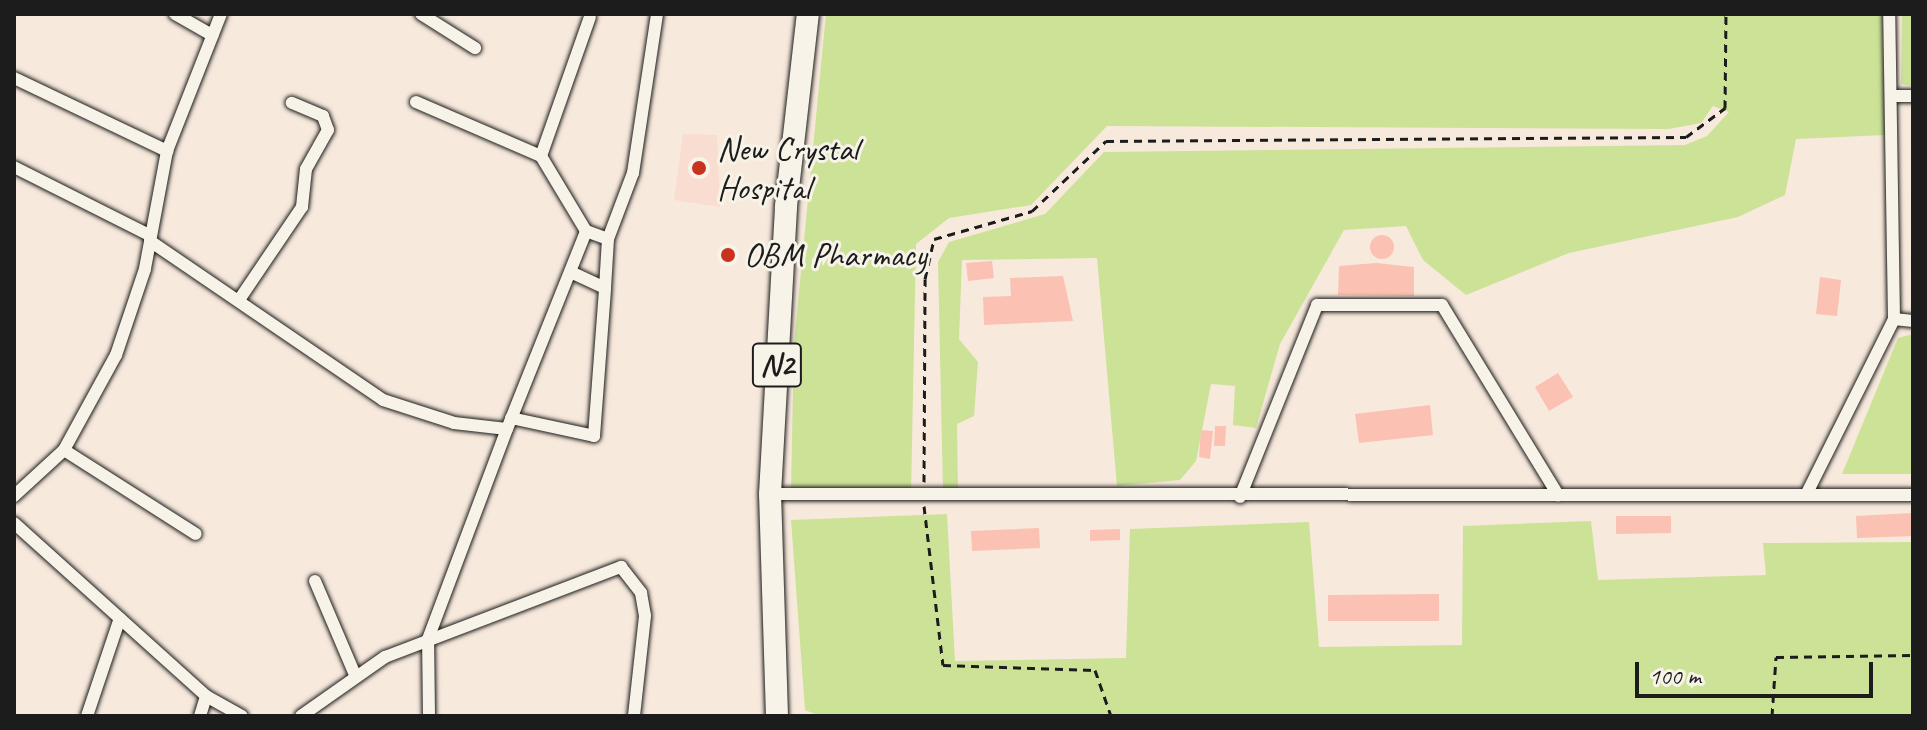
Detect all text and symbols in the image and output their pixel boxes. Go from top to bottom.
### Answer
place label: New Crystal Hospital [717,128,858,208]
marker: New Crystal Hospital [688,157,710,179]
place label: OBM Pharmacy [744,235,927,275]
marker: OBM Pharmacy [719,246,737,264]
road number: N2 [751,337,803,393]
scale bar [1639,646,1877,696]
text: 100 m [1649,661,1701,691]

